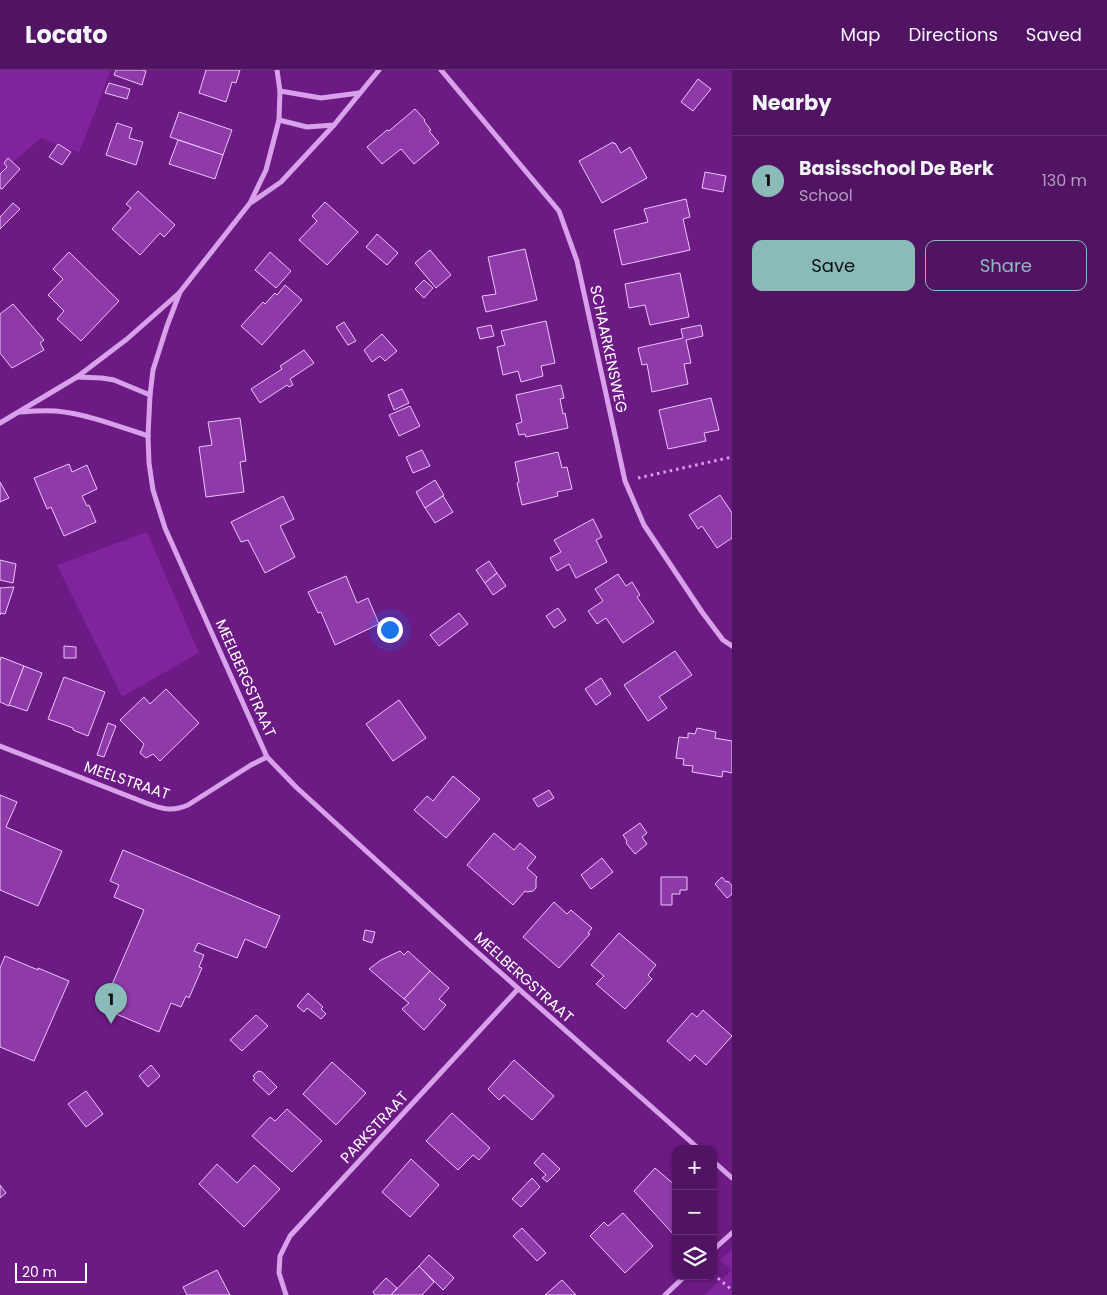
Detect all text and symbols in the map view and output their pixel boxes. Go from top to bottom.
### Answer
text: Locato [25,18,108,51]
text: Map [841,22,880,47]
text: Directions [908,22,998,47]
text: Saved [1026,22,1082,47]
text: Nearby [752,88,832,117]
text: Basisschool De Berk [799,155,994,182]
text: 1 [765,169,771,192]
text: 130 m [1042,169,1087,192]
text: School [799,184,853,207]
button: Save [752,240,915,291]
button: Share [925,240,1087,291]
street label: SCHAARKENSWEG [585,283,633,415]
street label: MEELBERGSTRAAT [211,616,281,740]
your location [377,617,403,643]
street label: MEELSTRAAT [81,756,173,804]
street label: MEELBERGSTRAAT [470,927,578,1027]
pin: 1 [95,983,127,1024]
street label: PARKSTRAAT [335,1086,413,1168]
map controls [672,1145,717,1280]
button: + [672,1145,717,1190]
button: − [672,1190,717,1235]
button: layers [672,1235,717,1280]
scale bar [15,1260,88,1283]
text: 20 m [22,1262,57,1282]

